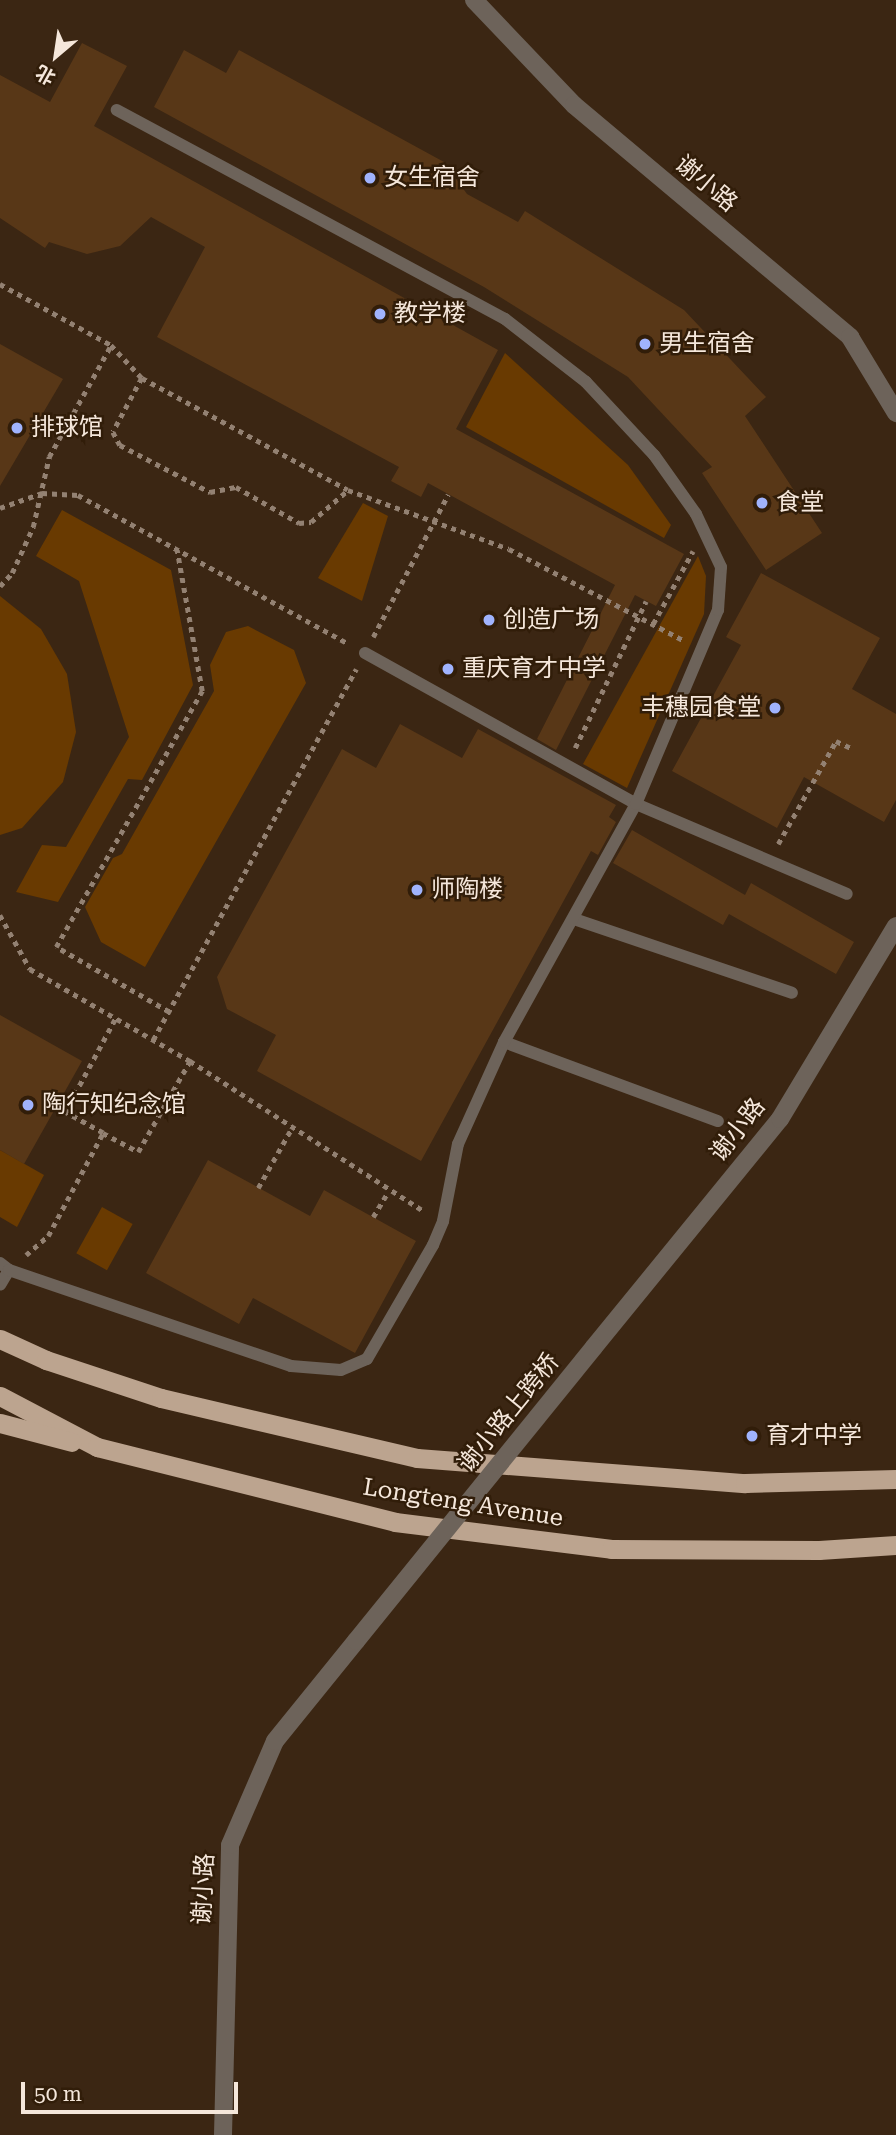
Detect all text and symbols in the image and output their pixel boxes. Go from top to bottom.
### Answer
north arrow [21,21,91,91]
text: 北 [32,60,59,89]
street label: 谢小路 [669,150,743,218]
place label: 女生宿舍 [384,164,480,192]
marker: 女生宿舍 [362,170,378,186]
place label: 教学楼 [394,300,466,328]
marker: 教学楼 [372,306,388,322]
place label: 男生宿舍 [659,330,755,358]
marker: 男生宿舍 [637,336,653,352]
place label: 排球馆 [31,414,103,442]
marker: 排球馆 [9,420,25,436]
place label: 食堂 [776,489,824,517]
marker: 食堂 [754,495,770,511]
place label: 创造广场 [503,606,599,634]
marker: 创造广场 [481,612,497,628]
place label: 重庆育才中学 [462,655,606,683]
marker: 重庆育才中学 [440,661,456,677]
place label: 丰穗园食堂 [641,694,761,722]
marker: 丰穗园食堂 [767,700,783,716]
place label: 师陶楼 [431,876,503,904]
marker: 师陶楼 [409,882,425,898]
place label: 陶行知纪念馆 [42,1091,186,1119]
street label: 谢小路 [704,1093,772,1167]
marker: 陶行知纪念馆 [20,1097,36,1113]
street label: 谢小路上跨桥 [452,1348,566,1478]
place label: 育才中学 [766,1422,862,1450]
marker: 育才中学 [744,1428,760,1444]
street label: Longteng Avenue [361,1473,565,1533]
street label: 谢小路 [188,1852,220,1926]
scale bar [24,2068,242,2112]
text: 50 m [34,2082,82,2106]

